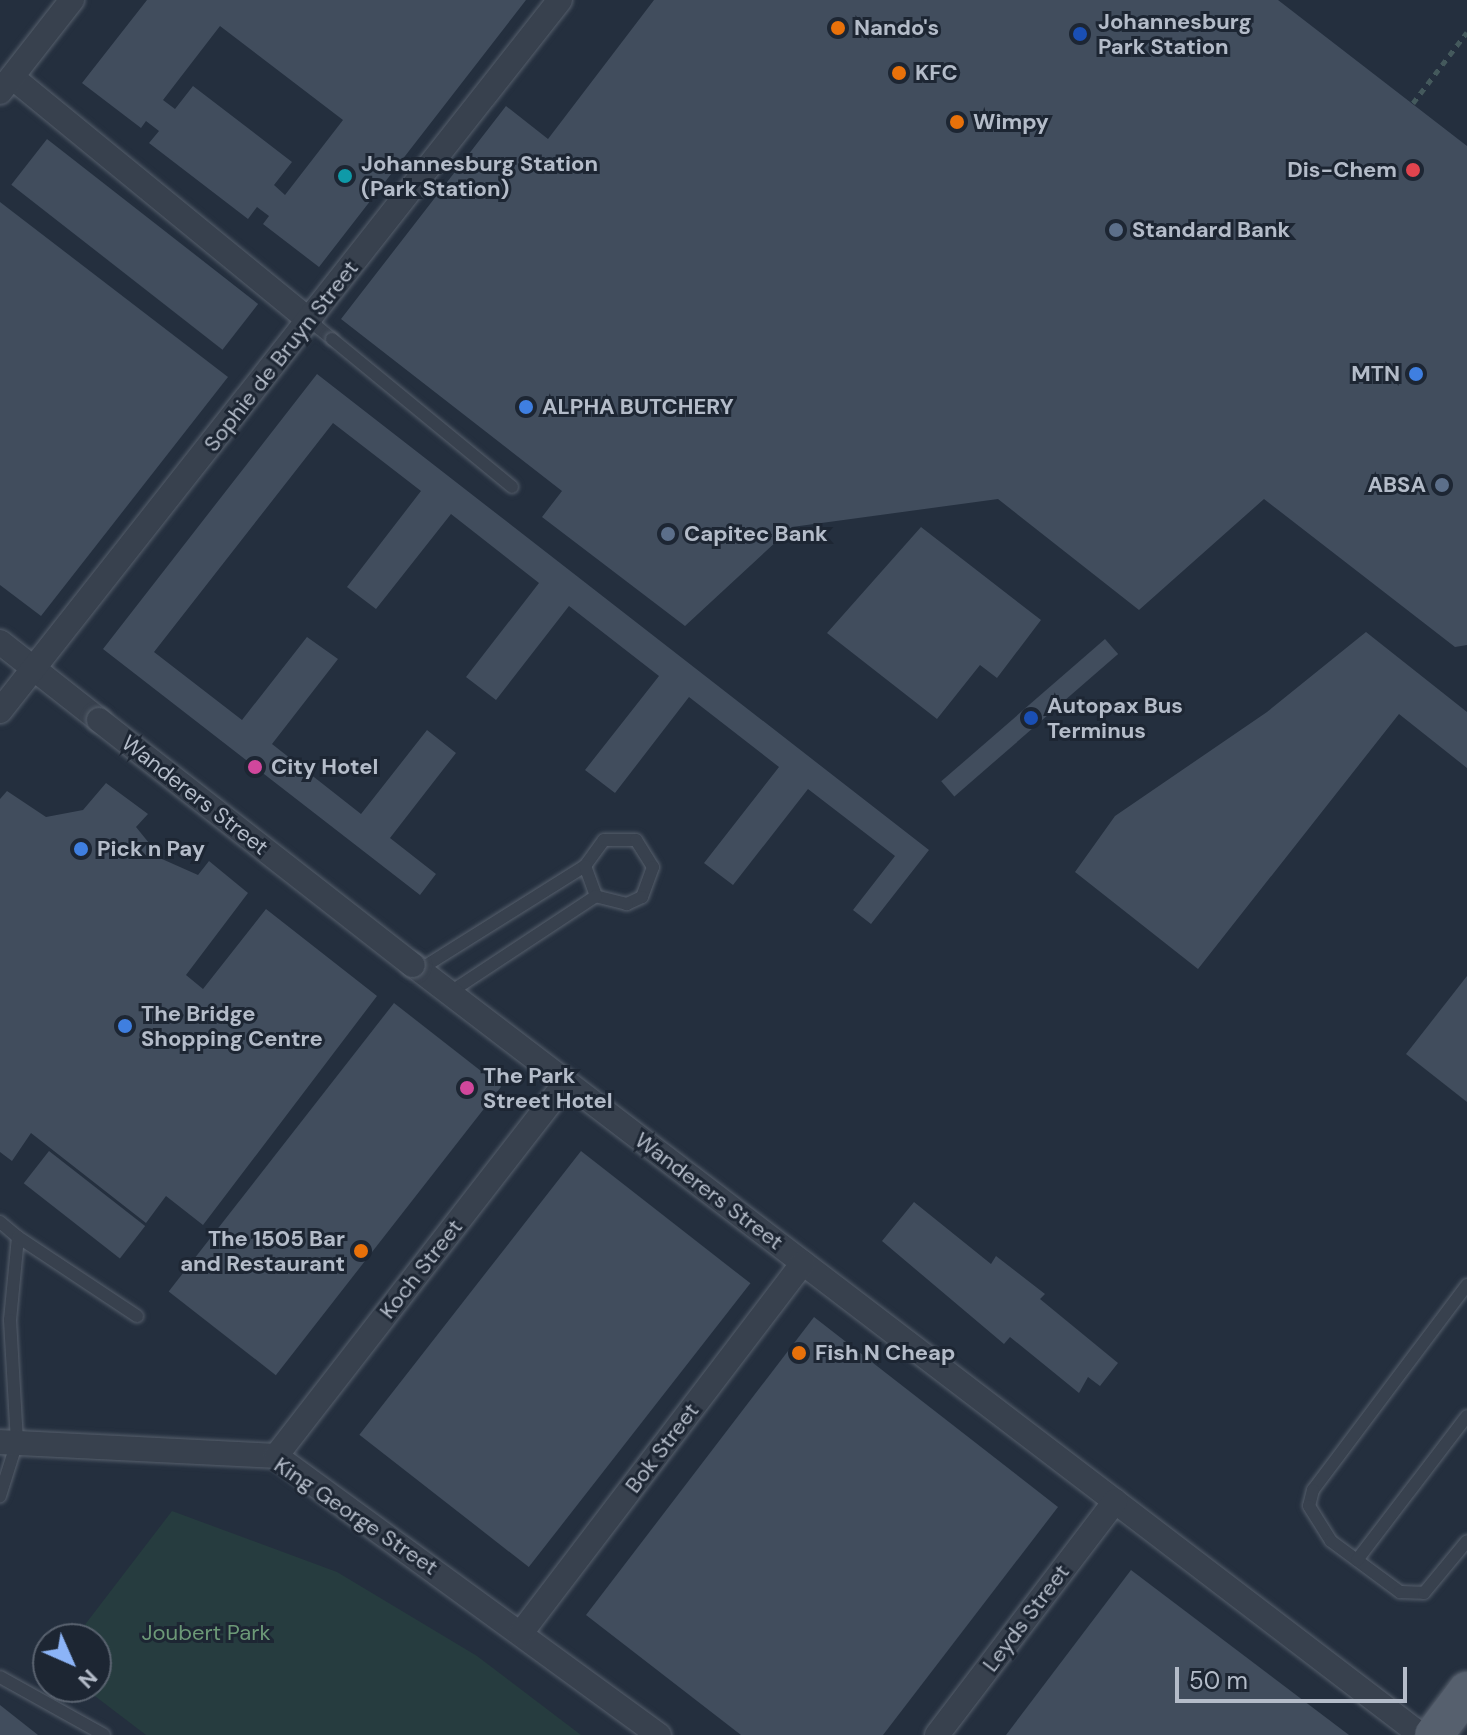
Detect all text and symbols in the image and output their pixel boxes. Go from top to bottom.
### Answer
place label: Johannesburg Park Station [1098,8,1252,60]
place label: Nando's [854,15,939,41]
marker: Nando's [829,19,847,37]
marker: Johannesburg Park Station [1069,23,1091,45]
place label: KFC [915,60,958,86]
marker: KFC [890,64,908,82]
place label: Wimpy [973,109,1049,135]
marker: Wimpy [948,113,966,131]
place label: Johannesburg Station (Park Station) [361,150,598,202]
place label: Dis-Chem [1287,157,1397,183]
marker: Dis-Chem [1404,161,1422,179]
marker: Johannesburg Station (Park Station) [336,167,354,185]
place label: Standard Bank [1132,217,1290,243]
marker: Standard Bank [1107,221,1125,239]
street label: Sophie de Bruyn Street [198,255,364,457]
place label: MTN [1351,361,1400,387]
marker: MTN [1407,365,1425,383]
place label: ALPHA BUTCHERY [542,394,734,420]
marker: ALPHA BUTCHERY [517,398,535,416]
place label: ABSA [1367,472,1426,498]
marker: ABSA [1433,476,1451,494]
place label: Capitec Bank [684,521,828,547]
marker: Capitec Bank [659,525,677,543]
place label: Autopax Bus Terminus [1047,692,1183,744]
marker: Autopax Bus Terminus [1022,709,1040,727]
street label: Wanderers Street [116,730,274,860]
place label: City Hotel [271,754,378,780]
marker: City Hotel [246,758,264,776]
place label: Pick n Pay [97,836,205,862]
marker: Pick n Pay [72,840,90,858]
place label: The Bridge Shopping Centre [141,1000,323,1052]
marker: The Bridge Shopping Centre [116,1017,134,1035]
place label: The Park Street Hotel [483,1062,613,1114]
marker: The Park Street Hotel [458,1079,476,1097]
street label: Wanderers Street [630,1127,788,1255]
street label: Koch Street [374,1214,468,1324]
place label: The 1505 Bar and Restaurant [180,1225,345,1276]
marker: The 1505 Bar and Restaurant [352,1242,370,1260]
place label: Fish N Cheap [815,1340,955,1366]
marker: Fish N Cheap [790,1344,808,1362]
street label: Bok Street [620,1398,704,1498]
street label: King George Street [269,1452,443,1580]
street label: Leyds Street [977,1559,1075,1677]
park label: Joubert Park [141,1620,271,1646]
north arrow [32,1623,112,1703]
scale bar [1179,1651,1411,1701]
text: N [72,1663,104,1695]
text: 50 m [1189,1665,1248,1696]

